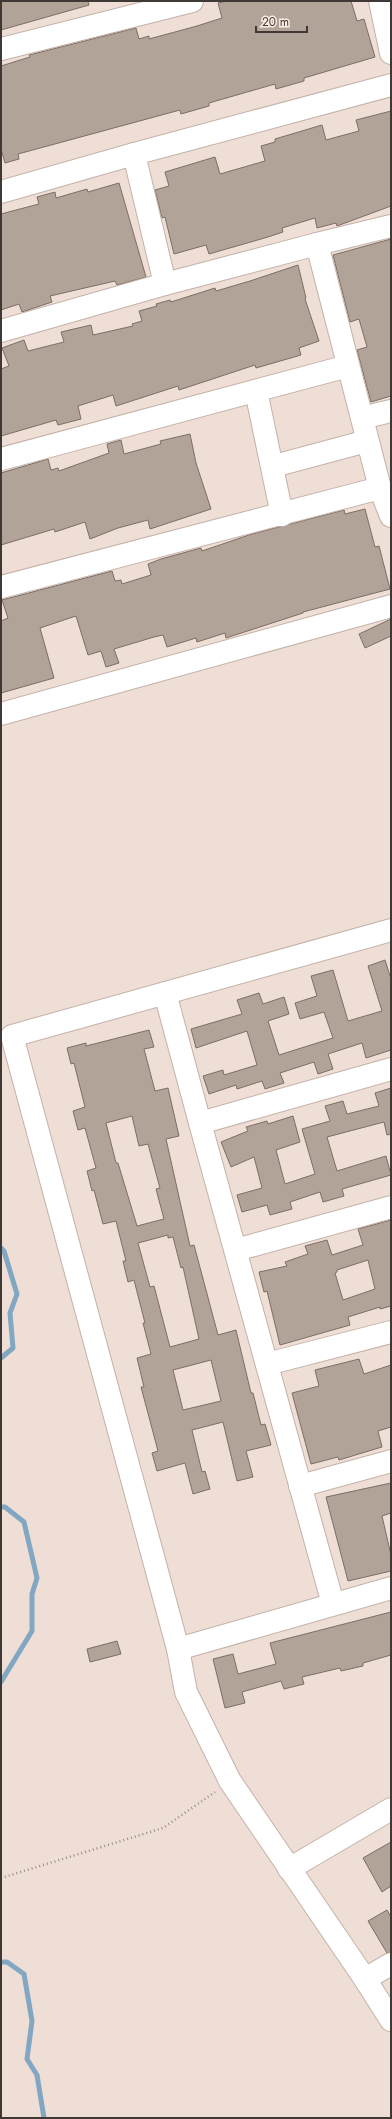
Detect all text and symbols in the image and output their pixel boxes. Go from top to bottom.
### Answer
scale bar [256,8,307,34]
text: 20 m [262,13,289,31]

